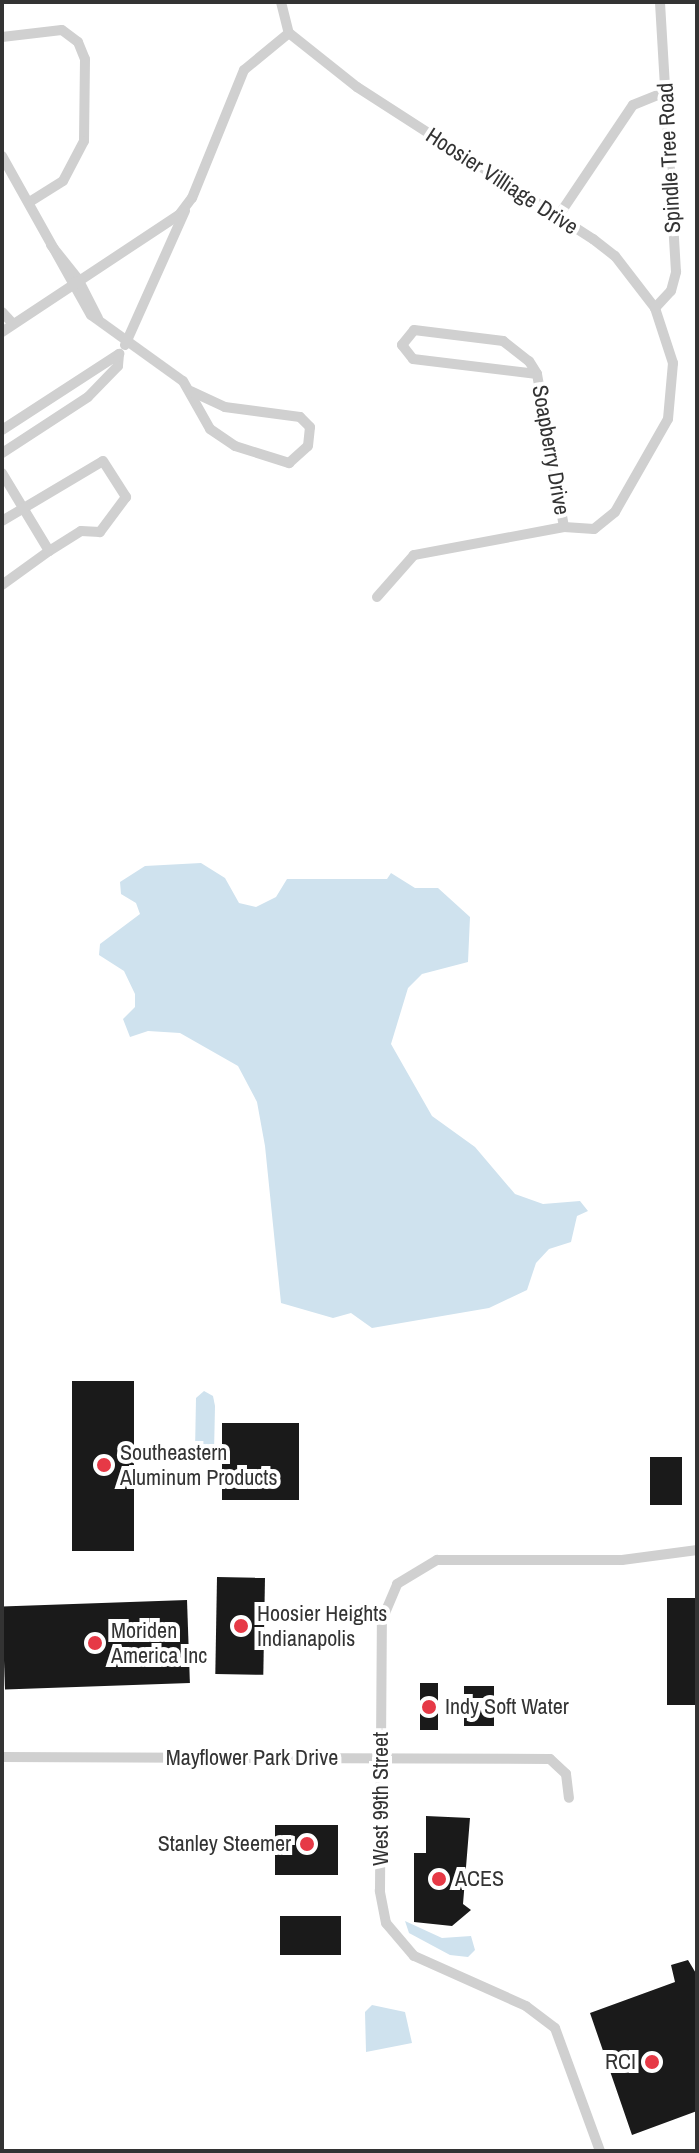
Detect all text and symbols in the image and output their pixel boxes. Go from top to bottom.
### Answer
street label: Spindle Tree Road [652,82,686,234]
street label: Hoosier Villiage Drive [421,122,583,240]
street label: Soapberry Drive [527,383,575,517]
place label: Southeastern Aluminum Products [120,1439,277,1490]
marker: Southeastern Aluminum Products [95,1456,113,1474]
place label: Hoosier Heights Indianapolis [257,1600,387,1652]
place label: Moriden America Inc [111,1617,207,1668]
marker: Hoosier Heights Indianapolis [232,1617,250,1635]
marker: Moriden America Inc [86,1634,104,1652]
place label: Indy Soft Water [445,1694,569,1720]
marker: Indy Soft Water [420,1698,438,1716]
street label: West 99th Street [368,1732,394,1866]
street label: Mayflower Park Drive [166,1745,338,1771]
place label: Stanley Steemer [158,1831,291,1857]
marker: Stanley Steemer [298,1835,316,1853]
place label: ACES [455,1866,504,1892]
marker: ACES [430,1870,448,1888]
place label: RCI [605,2049,636,2075]
marker: RCI [643,2053,661,2071]

